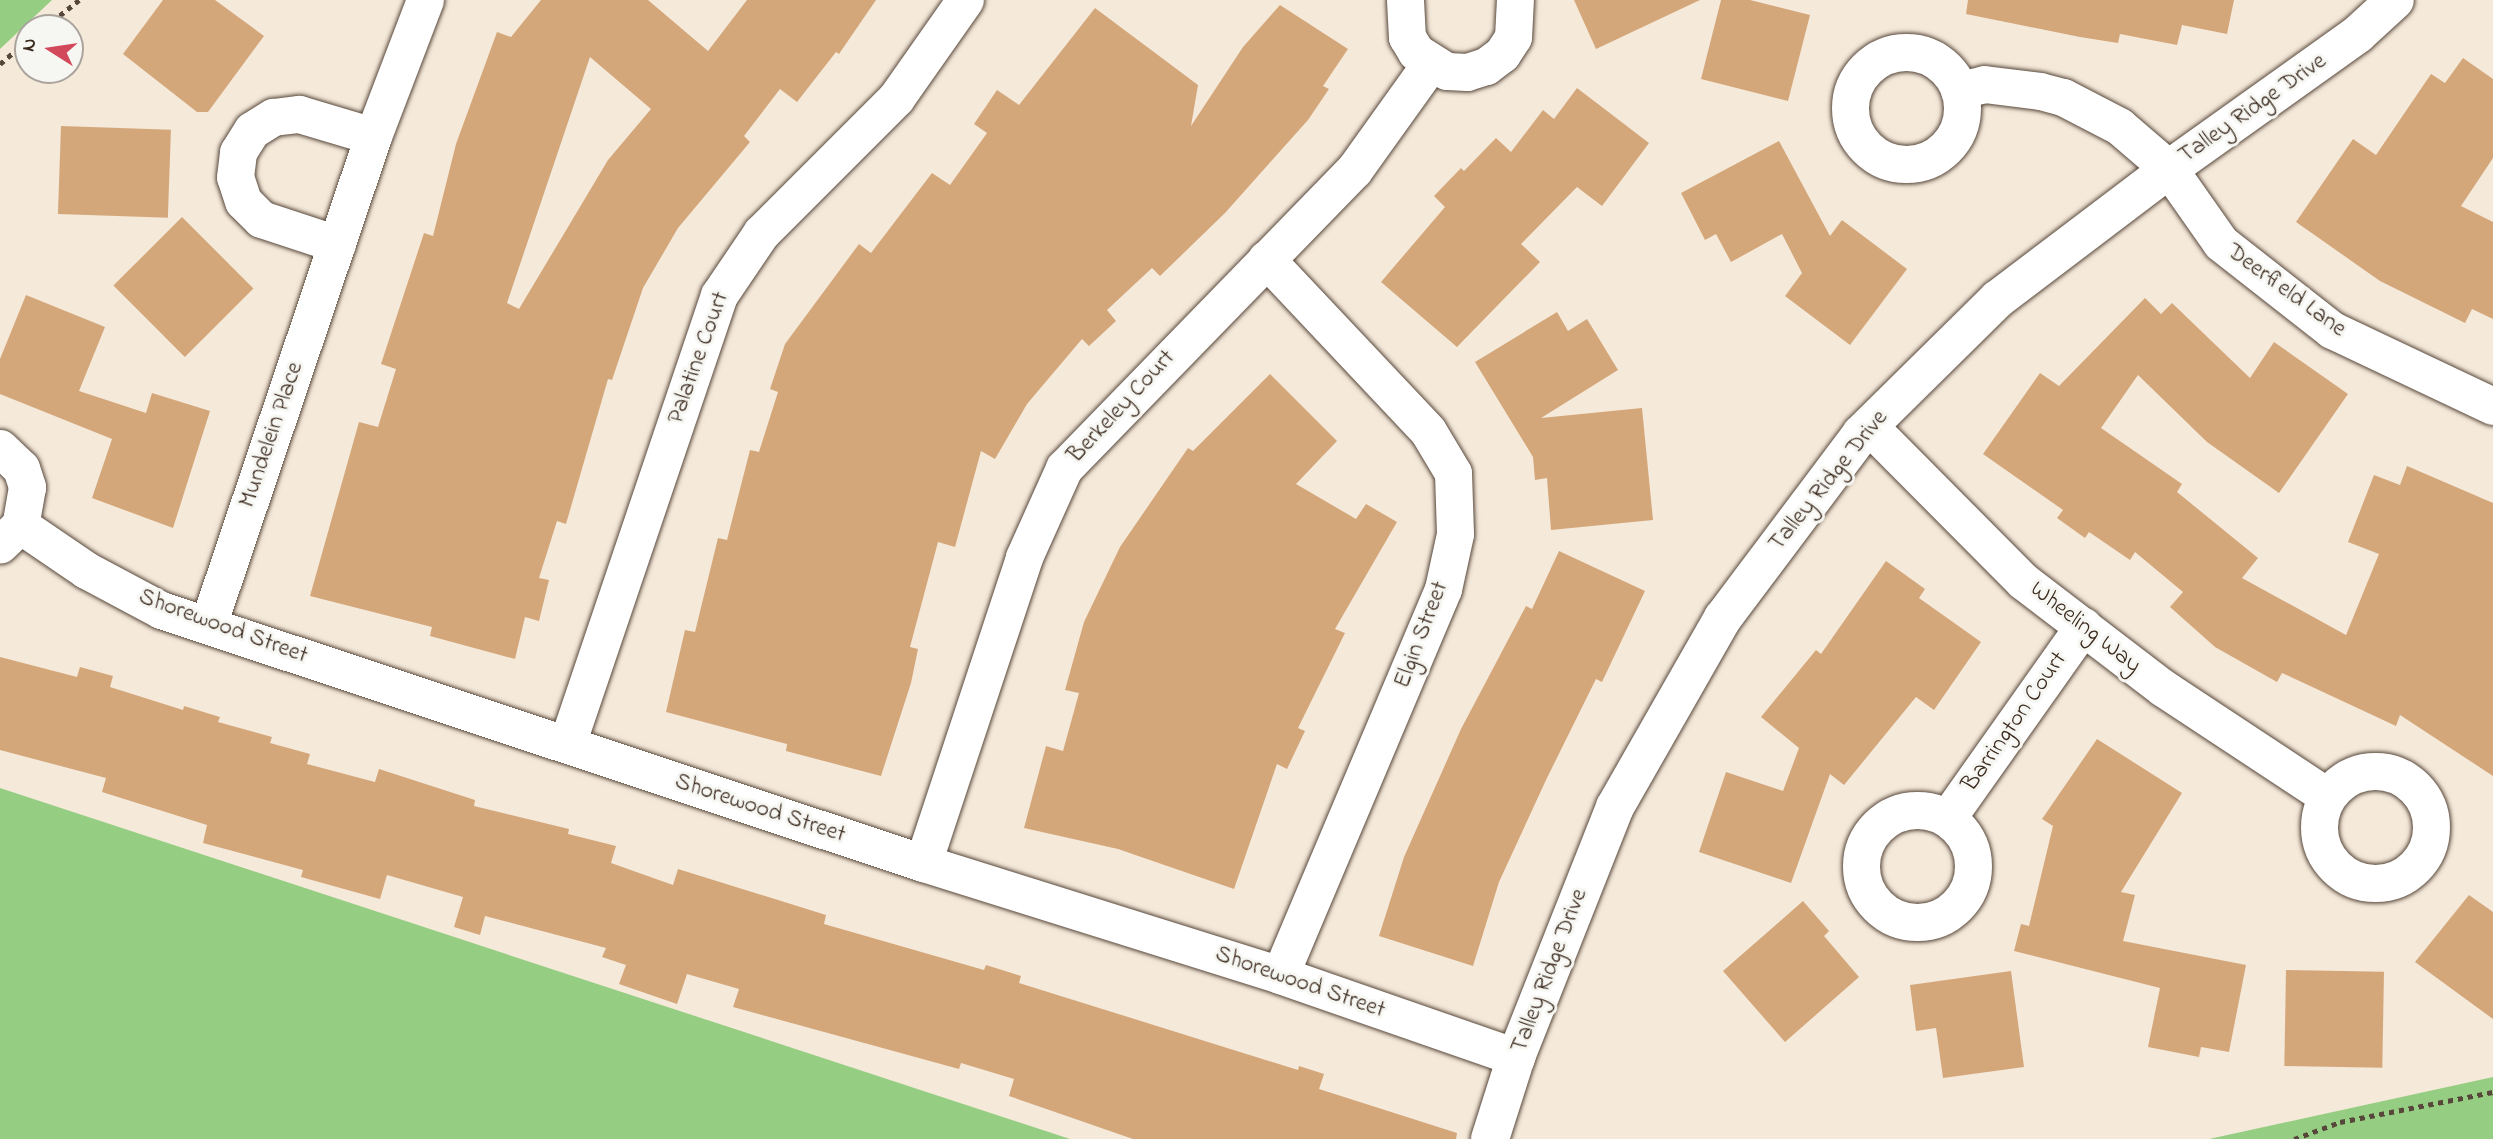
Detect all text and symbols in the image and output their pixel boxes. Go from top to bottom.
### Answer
north arrow [14,14,84,84]
text: N [15,36,44,54]
street label: Talley Ridge Drive [2174,47,2332,171]
street label: Deerfield Lane [2221,238,2351,344]
street label: Palatine Court [662,288,736,428]
street label: Berkeley Court [1062,344,1182,470]
street label: Mundelein Place [234,358,310,512]
street label: Talley Ridge Drive [1763,404,1895,558]
street label: Wheeling Way [2024,576,2146,680]
street label: Elgin Street [1388,578,1456,692]
street label: Shorewood Street [134,583,312,671]
street label: Barrington Court [1956,647,2074,797]
street label: Shorewood Street [671,768,849,850]
street label: Talley Ridge Drive [1505,885,1595,1057]
street label: Shorewood Street [1211,940,1389,1026]

